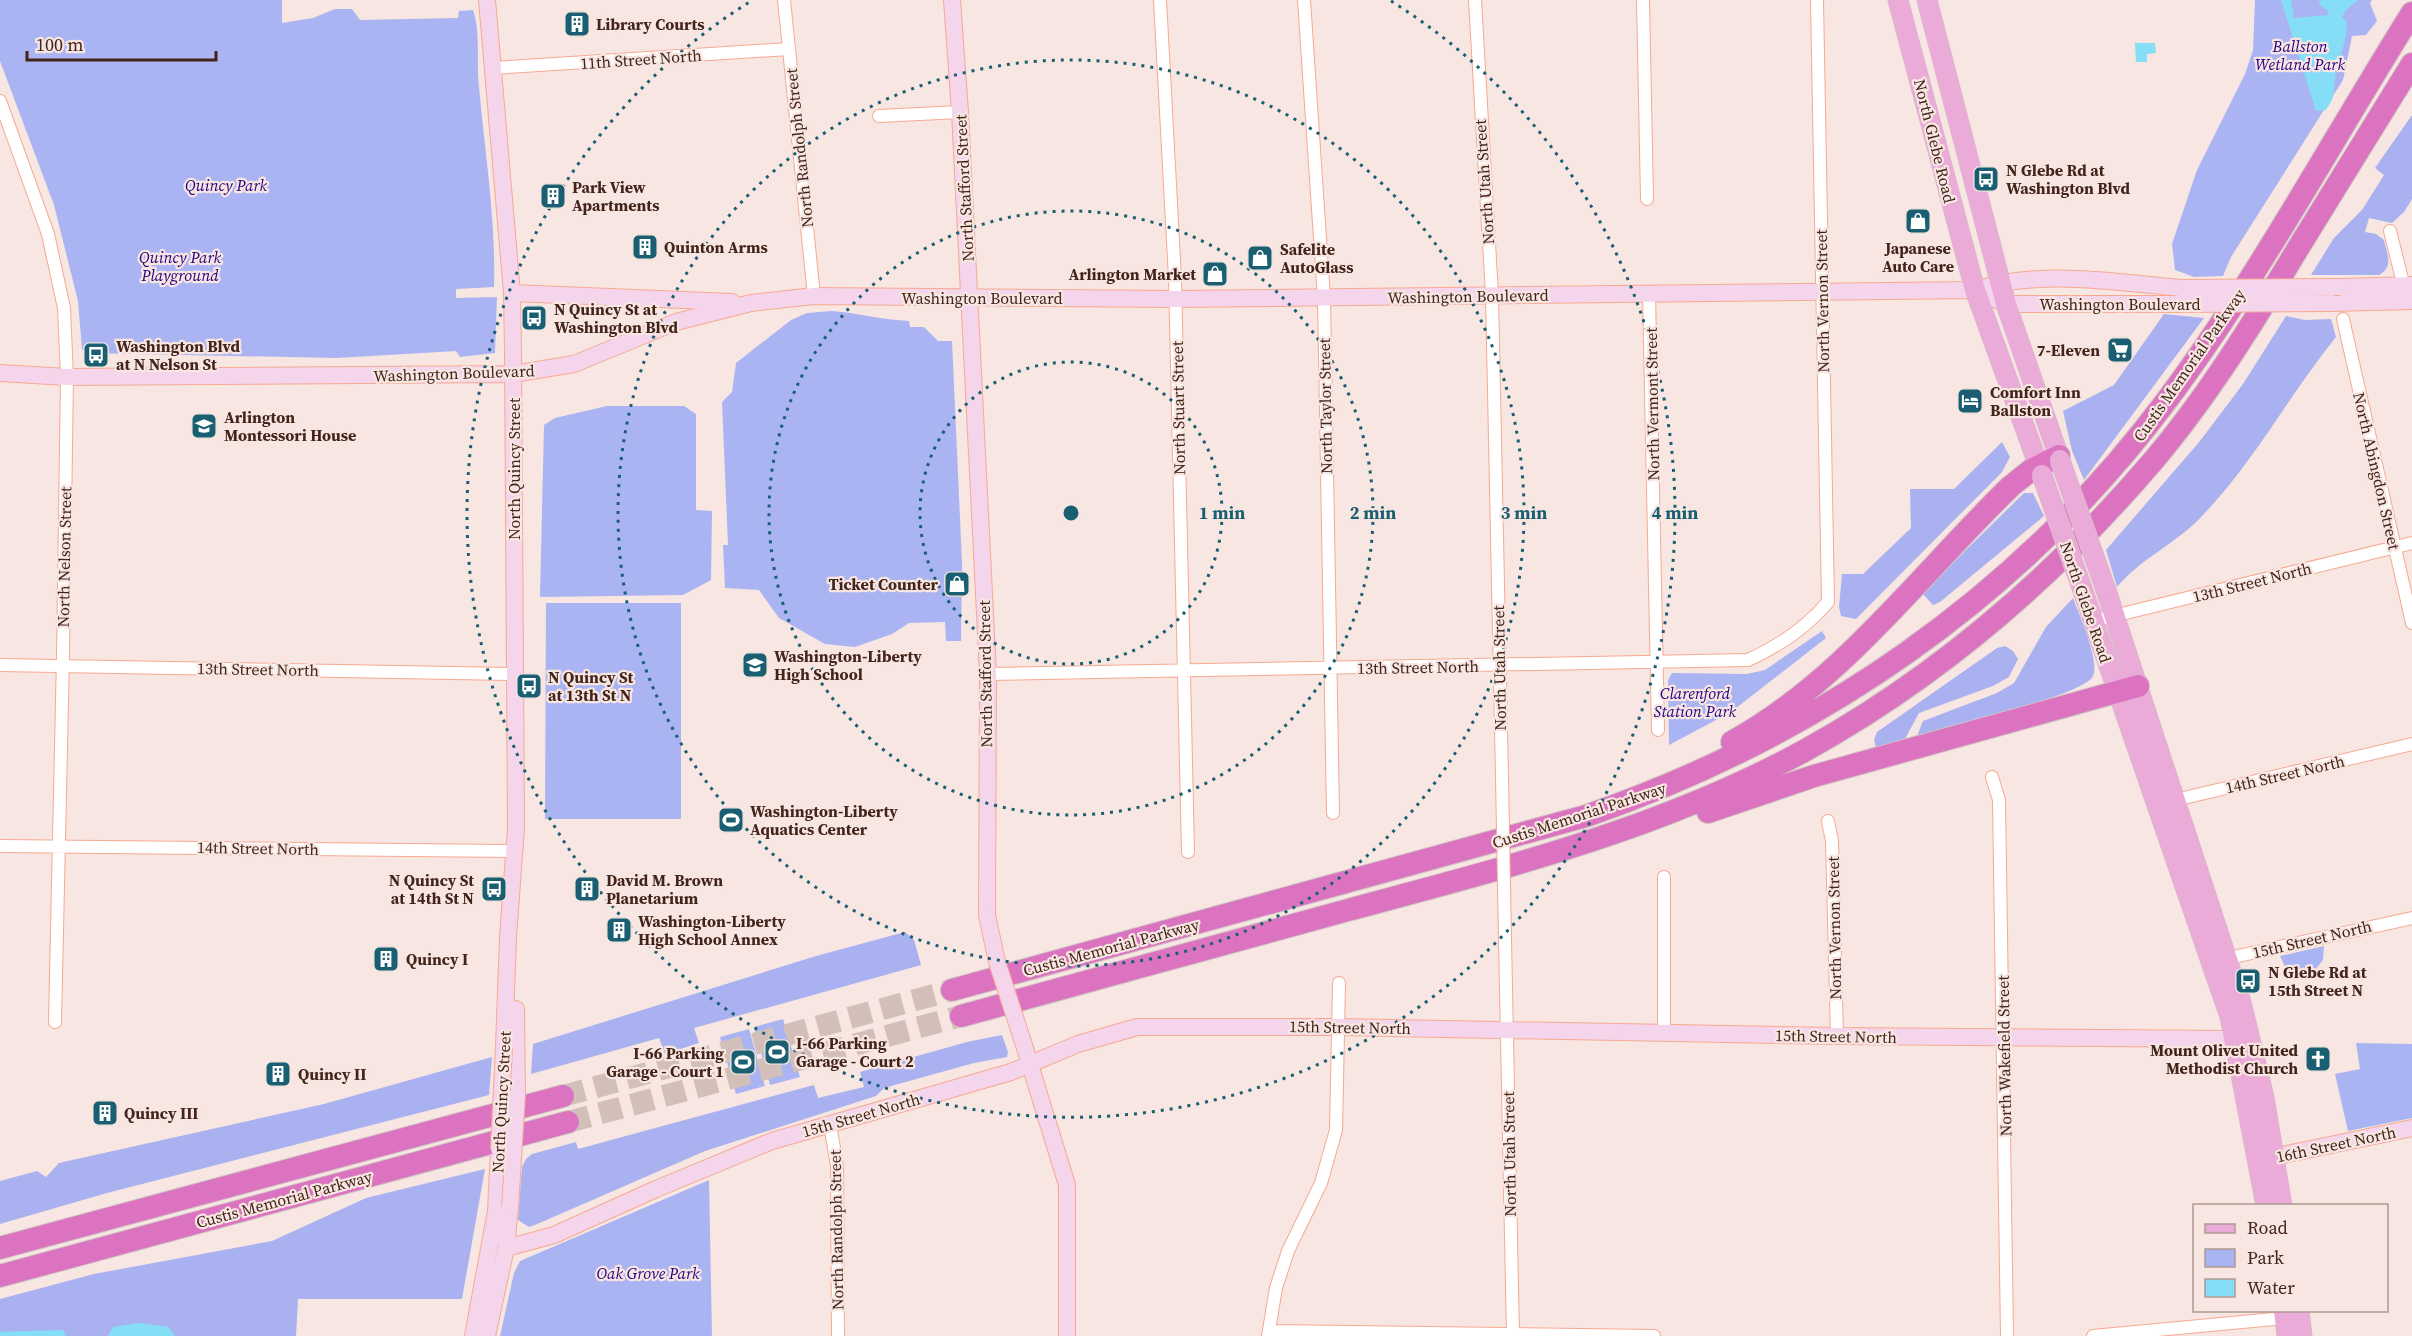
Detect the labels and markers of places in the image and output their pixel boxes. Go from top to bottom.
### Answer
building icon: Library Courts [562,9,592,39]
place label: Library Courts [596,13,705,35]
place label: N Glebe Rd at Washington Blvd [2006,159,2131,199]
bus stop icon: N Glebe Rd at Washington Blvd [1971,164,2001,194]
place label: Park View Apartments [572,176,659,216]
building icon: Park View Apartments [538,181,568,211]
shop icon: Japanese Auto Care [1903,206,1933,236]
building icon: Quinton Arms [630,232,660,262]
place label: Quinton Arms [664,236,768,258]
place label: Japanese Auto Care [1882,237,1954,277]
place label: Safelite AutoGlass [1280,238,1353,278]
shop icon: Safelite AutoGlass [1245,243,1275,273]
shop icon: Arlington Market [1200,259,1230,289]
place label: Arlington Market [1069,263,1196,285]
place label: N Quincy St at Washington Blvd [554,298,679,338]
bus stop icon: N Quincy St at Washington Blvd [519,303,549,333]
place label: Washington Blvd at N Nelson St [116,335,241,375]
supermarket icon: 7-Eleven [2105,335,2135,365]
place label: 7-Eleven [2037,339,2100,361]
bus stop icon: Washington Blvd at N Nelson St [81,340,111,370]
place label: Comfort Inn Ballston [1990,381,2081,421]
hotel icon: Comfort Inn Ballston [1955,386,1985,416]
place label: Arlington Montessori House [224,406,356,446]
school or university icon: Arlington Montessori House [189,411,219,441]
centre of rings [1061,503,1081,523]
shop icon: Ticket Counter [942,569,972,599]
place label: Ticket Counter [829,573,939,595]
place label: Washington-Liberty High School [774,645,922,685]
school or university icon: Washington-Liberty High School [740,650,770,680]
place label: N Quincy St at 13th St N [548,666,633,706]
bus stop icon: N Quincy St at 13th St N [514,671,544,701]
place label: Washington-Liberty Aquatics Center [750,800,898,840]
sports icon: Washington-Liberty Aquatics Center [716,805,746,835]
place label: N Quincy St at 14th St N [389,869,474,909]
place label: David M. Brown Planetarium [606,869,723,909]
bus stop icon: N Quincy St at 14th St N [479,874,509,904]
building icon: David M. Brown Planetarium [572,874,602,904]
place label: Washington-Liberty High School Annex [638,910,786,950]
building icon: Washington-Liberty High School Annex [604,915,634,945]
building icon: Quincy I [371,944,401,974]
place label: Quincy I [406,948,468,970]
place label: N Glebe Rd at 15th Street N [2268,961,2367,1001]
bus stop icon: N Glebe Rd at 15th Street N [2233,966,2263,996]
place label: I-66 Parking Garage - Court 2 [796,1032,914,1072]
sports icon: I-66 Parking Garage - Court 2 [762,1037,792,1067]
place label: Mount Olivet United Methodist Church [2150,1039,2298,1079]
place label: I-66 Parking Garage - Court 1 [606,1042,724,1082]
church icon: Mount Olivet United Methodist Church [2303,1044,2333,1074]
sports icon: I-66 Parking Garage - Court 1 [728,1047,758,1077]
building icon: Quincy II [263,1059,293,1089]
place label: Quincy II [298,1063,366,1085]
building icon: Quincy III [90,1098,120,1128]
place label: Quincy III [124,1102,199,1124]

